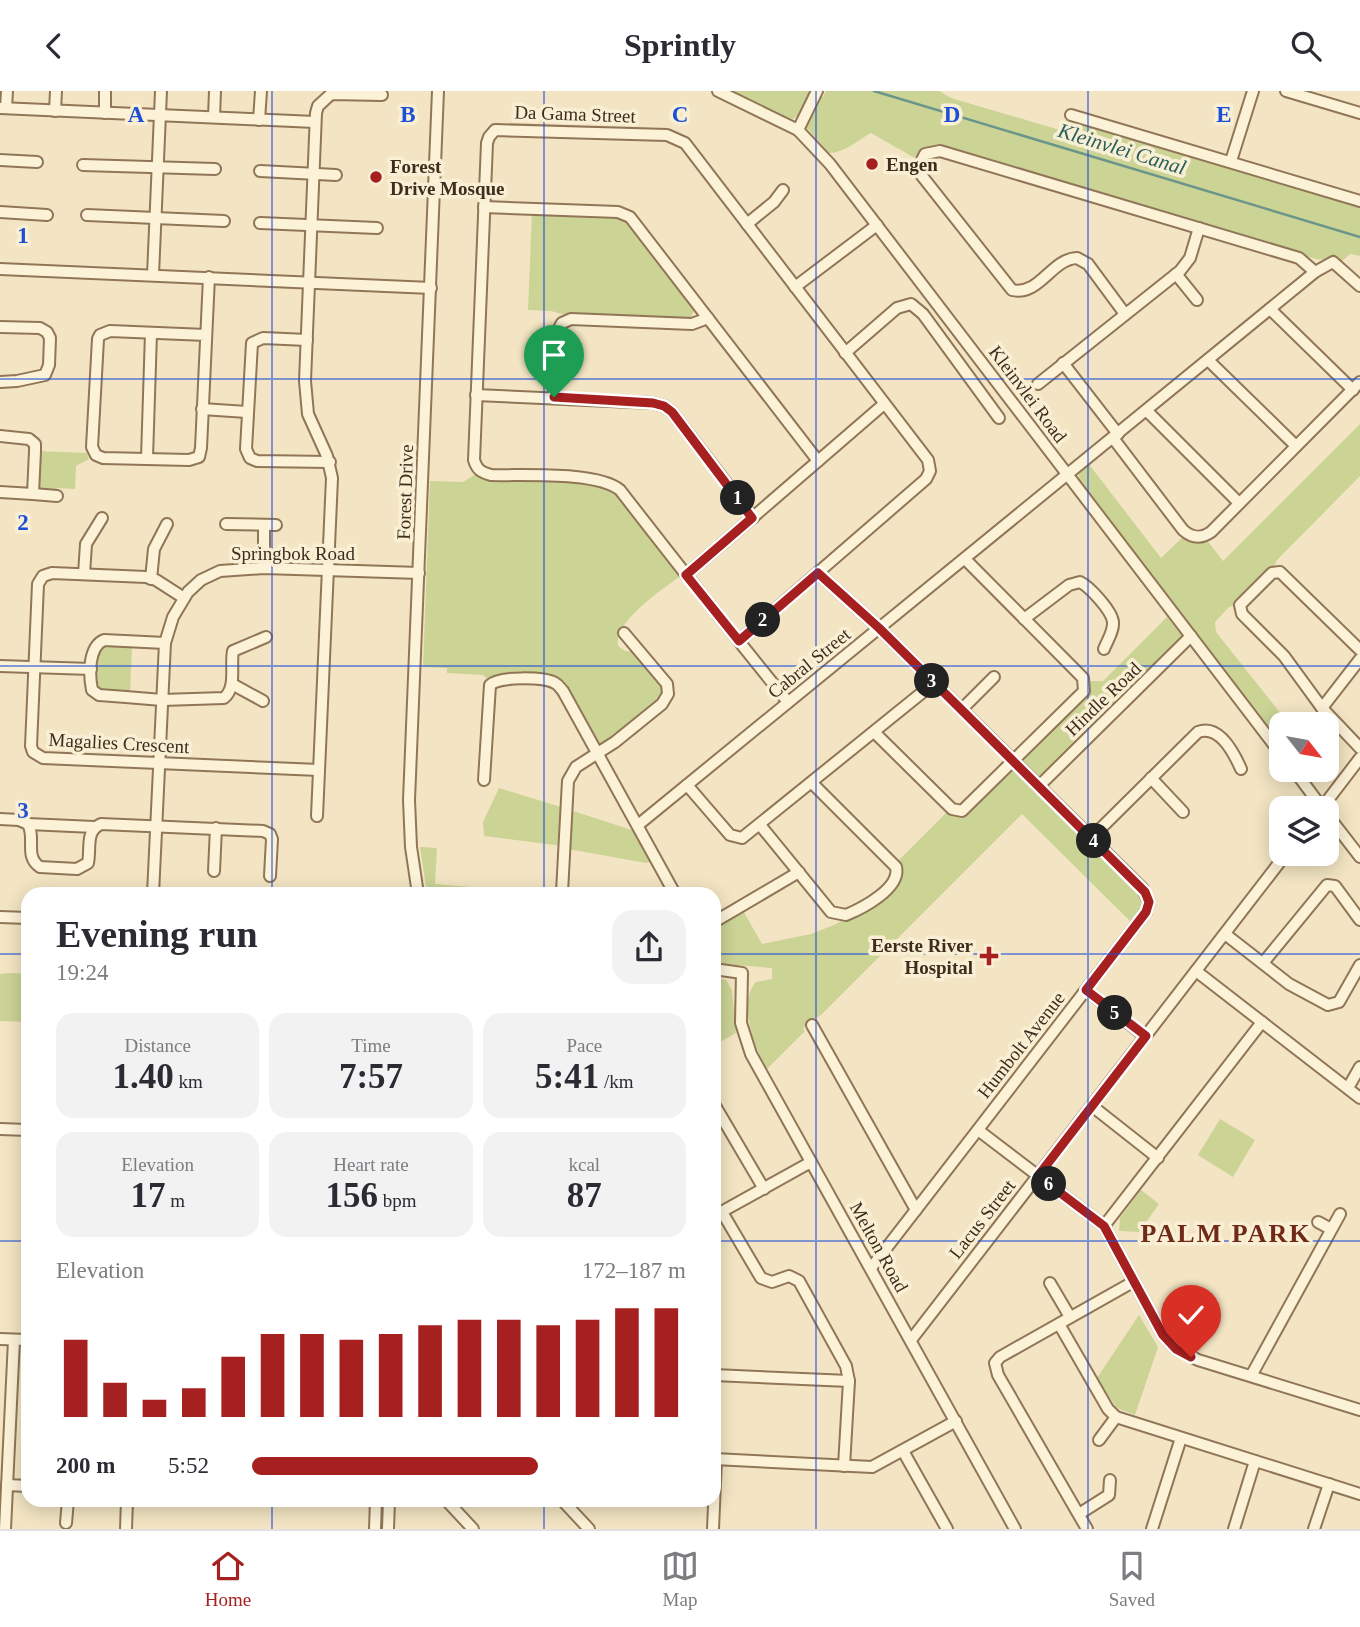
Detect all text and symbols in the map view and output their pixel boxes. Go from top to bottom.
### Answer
icon: back [35,27,73,65]
text: Sprintly [624,27,736,63]
icon: search [1287,27,1325,65]
street label: Da Gama Street [514,101,637,127]
text: A [128,102,145,127]
text: B [400,102,416,127]
text: C [672,102,688,127]
text: D [944,102,960,127]
text: E [1216,102,1232,127]
water label: Kleinvlei Canal [1054,118,1189,180]
place label: Engen [886,154,938,175]
place label: Forest Drive Mosque [390,156,505,199]
marker: Engen [864,156,880,172]
marker: Forest Drive Mosque [368,169,384,185]
text: 1 [17,223,29,248]
pin [524,325,584,397]
icon: arrive [535,336,573,374]
street label: Kleinvlei Road [985,342,1071,447]
street label: Forest Drive [393,444,417,540]
pin: 1 [720,481,756,515]
text: 1 [733,487,742,508]
text: 2 [17,510,29,535]
street label: Springbok Road [231,543,356,564]
pin: 2 [746,603,780,637]
text: 2 [758,609,767,630]
street label: Cabral Street [764,623,855,703]
street label: Hindle Road [1061,658,1145,740]
pin: 3 [914,663,950,699]
text: 3 [927,670,936,691]
north arrow [1269,712,1339,782]
map controls [1269,712,1339,866]
street label: Magalies Crescent [48,729,191,757]
button: layers [1269,796,1339,866]
text: 3 [17,798,29,823]
pin: 4 [1076,823,1112,859]
text: 4 [1089,830,1098,851]
button: share [612,910,686,984]
text: Evening run [56,913,258,955]
place label: Eerste River Hospital [871,935,974,978]
marker: Eerste River Hospital [979,946,999,966]
text: 19:24 [56,960,108,985]
street label: Humbolt Avenue [973,988,1069,1102]
pin: 5 [1098,995,1132,1031]
text: 5 [1110,1002,1119,1023]
text: Distance [124,1035,191,1056]
text: Time [351,1035,391,1056]
text: Pace [566,1035,602,1056]
text: 1.40 [113,1057,174,1096]
text: 7:57 [339,1057,403,1096]
text: 5:41 [535,1057,599,1096]
text: km [174,1071,203,1092]
text: /km [599,1071,634,1092]
text: Elevation [121,1154,194,1175]
text: Heart rate [333,1154,409,1175]
text: kcal [568,1154,600,1175]
pin: 6 [1032,1167,1066,1201]
text: 6 [1044,1173,1053,1194]
street label: Lacus Street [945,1175,1020,1263]
text: 17 [130,1176,165,1215]
text: 156 [325,1176,378,1215]
text: 87 [567,1176,602,1215]
text: m [165,1190,185,1211]
text: bpm [378,1190,417,1211]
street label: Melton Road [846,1198,913,1296]
district label: PALM PARK [1141,1219,1311,1248]
text: Elevation [56,1258,144,1283]
text: 172–187 m [582,1258,686,1283]
pin [1161,1285,1221,1357]
icon: check [1172,1296,1210,1334]
text: 200 m [56,1453,115,1478]
text: 5:52 [168,1453,209,1478]
tab: Home [205,1547,251,1611]
tab: Map [661,1547,699,1611]
tab: Saved [1109,1547,1155,1611]

